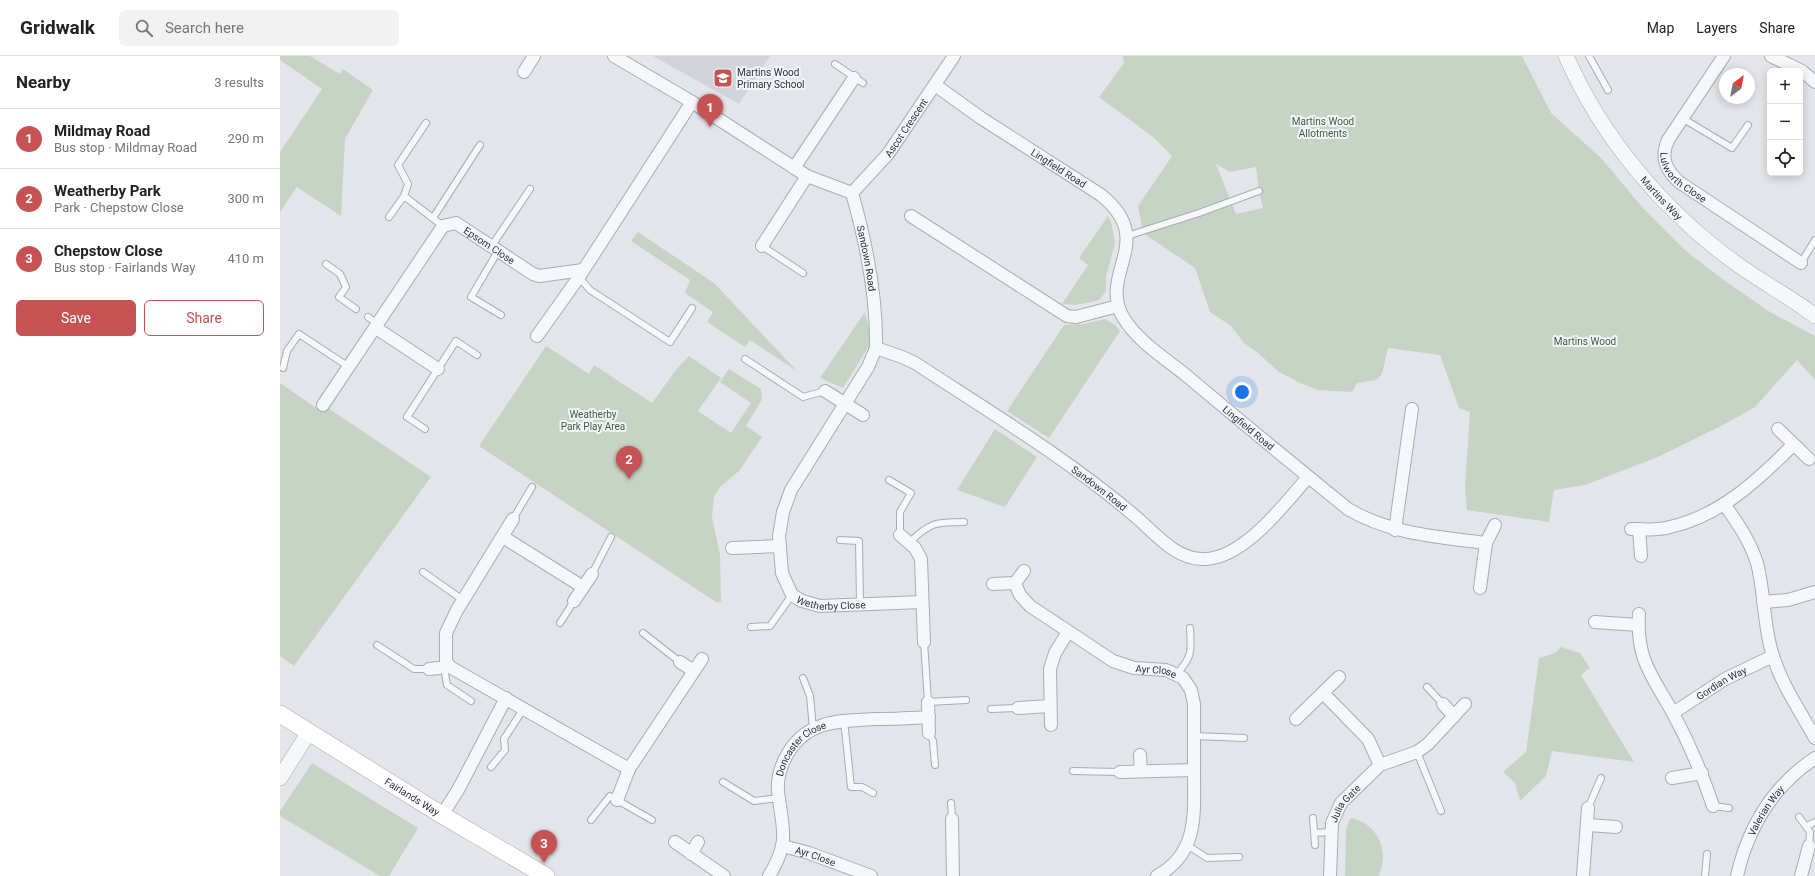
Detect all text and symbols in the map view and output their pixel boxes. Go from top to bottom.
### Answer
search box [119,10,399,46]
text: Gridwalk [20,16,95,39]
icon: search [133,17,155,39]
text: Search here [165,19,244,37]
text: Map [1647,20,1674,36]
text: Layers [1696,20,1737,36]
text: Share [1759,20,1795,36]
school or university icon: Martins Wood Primary School [712,67,734,89]
place label: Martins Wood Primary School [737,67,805,90]
north arrow [1719,68,1755,104]
map controls [1767,68,1803,176]
button: + [1767,68,1803,104]
text: Nearby [16,72,71,92]
text: 3 results [214,75,264,90]
pin: 1 [697,94,723,127]
street label: Ascot Crescent [882,96,929,159]
button: − [1767,104,1803,140]
park label: Martins Wood Allotments [1292,116,1354,139]
text: Mildmay Road [54,122,150,140]
text: 1 [25,131,33,146]
text: 290 m [227,131,264,146]
text: Bus stop · Mildmay Road [54,140,197,155]
button: locate [1767,140,1803,176]
street label: Lingfield Road [1029,146,1088,190]
street label: Lulworth Close [1659,152,1709,204]
street label: Martins Way [1639,174,1685,222]
text: Weatherby Park [54,182,161,200]
text: 2 [25,191,33,206]
text: 300 m [227,191,264,206]
text: Park · Chepstow Close [54,200,184,215]
street label: Epsom Close [462,224,517,266]
street label: Sandown Road [855,224,878,292]
text: Chepstow Close [54,242,163,260]
text: 3 [25,251,33,266]
text: 410 m [227,251,264,266]
text: Bus stop · Fairlands Way [54,260,195,275]
button: Save [16,300,136,336]
button: Share [144,300,264,336]
park label: Martins Wood [1554,336,1616,347]
your location [1232,382,1252,402]
street label: Lingfield Road [1221,403,1277,452]
park label: Weatherby Park Play Area [561,409,625,432]
pin: 2 [616,446,642,479]
street label: Sandown Road [1070,463,1129,513]
street label: Wetherby Close [795,594,866,612]
street label: Ayr Close [1135,663,1179,680]
street label: Gordian Way [1694,664,1748,702]
street label: Doncaster Close [774,719,827,777]
street label: Fairlands Way [383,775,442,818]
street label: Julia Gate [1328,782,1362,824]
street label: Valerian Way [1746,783,1786,837]
pin: 3 [531,830,557,863]
street label: Ayr Close [794,844,837,868]

